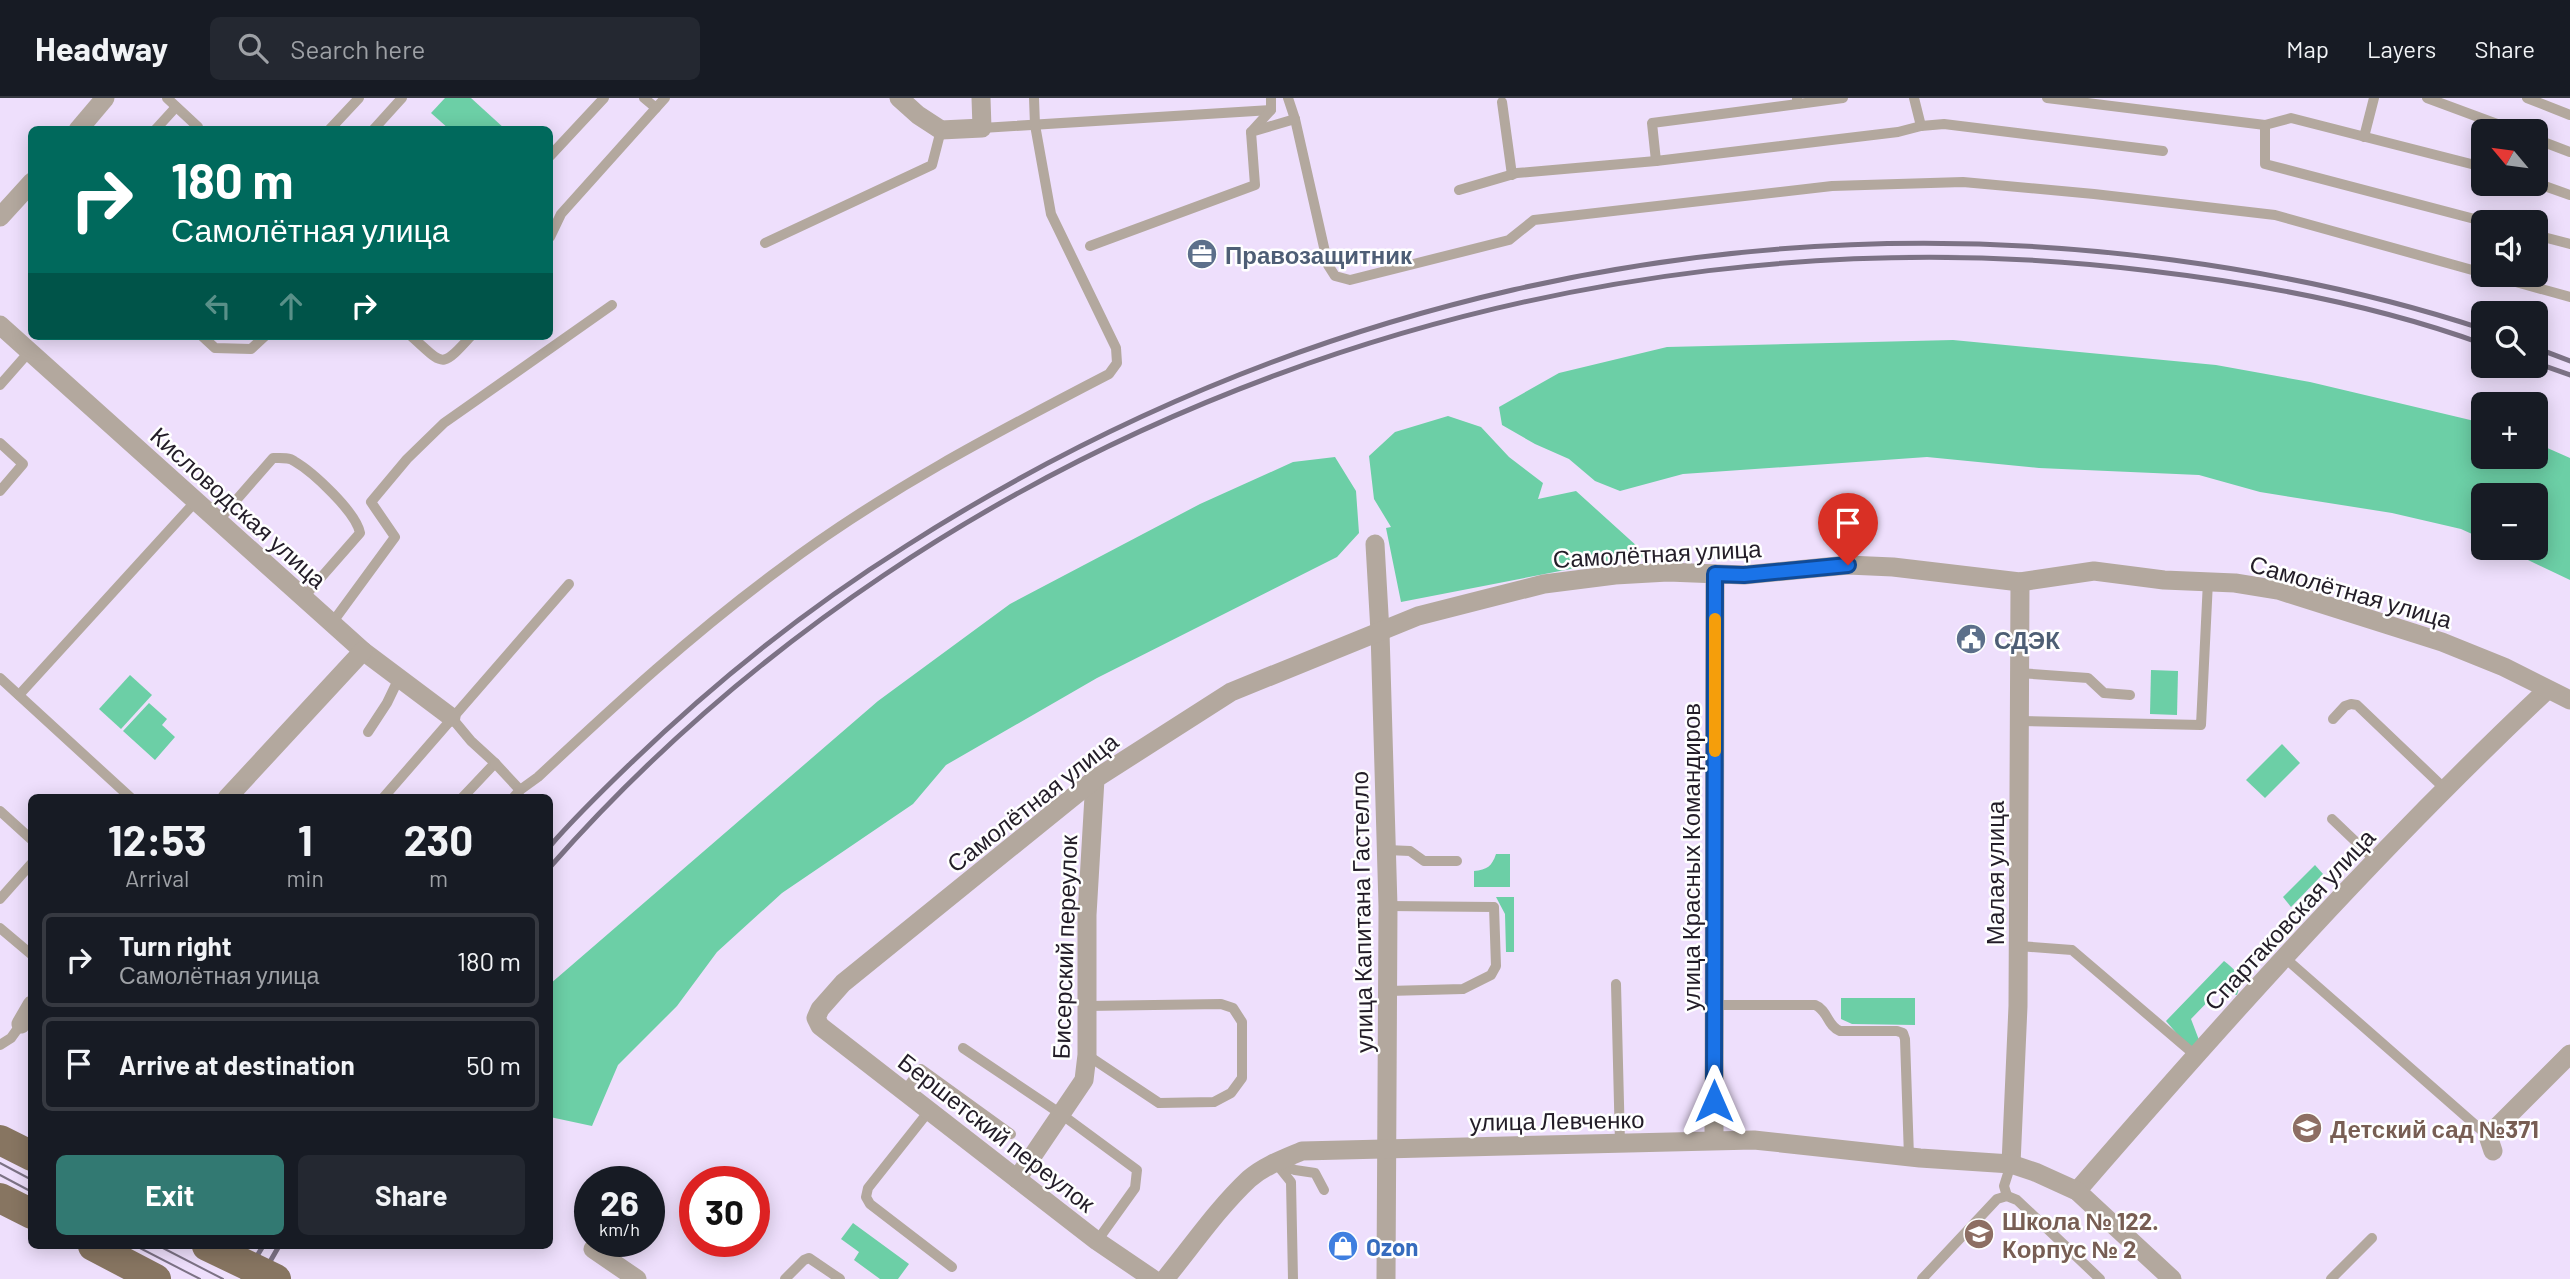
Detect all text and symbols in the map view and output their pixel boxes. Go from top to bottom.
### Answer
search box [210,17,700,80]
text: Headway [35,28,168,68]
icon: search [234,29,272,67]
text: Search here [290,33,425,64]
text: Map [2286,34,2329,63]
text: Layers [2367,34,2436,63]
text: Share [2474,34,2535,63]
north arrow [2471,119,2548,196]
map controls [2471,119,2548,560]
text: 180 m [171,150,294,209]
icon: right [56,154,147,245]
text: Самолётная улица [171,210,450,248]
button: sound [2471,210,2548,287]
office icon: Правозащитник [1185,237,1219,271]
place label: Правозащитник [1225,240,1413,269]
icon: left [199,287,237,325]
icon: ahead [272,287,310,325]
icon: right [345,287,383,325]
button: search [2471,301,2548,378]
button: + [2471,392,2548,469]
street label: Кисловодская улица [145,420,333,594]
button: − [2471,483,2548,560]
pin [1818,493,1878,565]
icon: arrive [1829,504,1867,542]
street label: Самолётная улица [1552,533,1763,573]
street label: Самолётная улица [2247,548,2456,634]
public building icon: СДЭК [1954,622,1988,656]
place label: СДЭК [1994,625,2060,654]
street label: улица Красных Командиров [1676,703,1705,1011]
street label: Самолётная улица [941,726,1124,878]
street label: улица Капитана Гастелло [1344,771,1378,1053]
street label: Малая улица [1980,800,2009,945]
text: 12:53 [108,814,207,864]
text: 1 [298,814,313,864]
text: 230 [404,814,473,864]
street label: Спартаковская улица [2197,822,2381,1016]
street label: Бисерский переулок [1046,834,1082,1060]
text: Arrival [125,864,189,892]
text: min [287,864,324,892]
text: m [429,864,448,892]
text: Turn right [119,930,232,961]
icon: right [60,941,98,979]
text: 180 m [457,945,521,976]
text: Самолётная улица [119,961,319,989]
icon: arrive [60,1045,98,1083]
street label: Бершетский переулок [893,1046,1101,1218]
text: Arrive at destination [119,1049,355,1080]
text: 50 m [466,1049,521,1080]
position arrow [1677,1064,1751,1138]
street label: улица Левченко [1469,1104,1645,1136]
school or university icon: Детский сад №371 [2290,1111,2324,1145]
place label: Детский сад №371 [2330,1114,2539,1143]
button: Exit [56,1155,284,1235]
button: Share [298,1155,525,1235]
speed limit sign: 30 [679,1166,770,1257]
text: 26 [600,1181,639,1223]
place label: Школа № 122. Корпус № 2 [2002,1206,2159,1263]
school or university icon: Школа № 122. Корпус № 2 [1962,1217,1996,1251]
text: km/h [599,1218,640,1240]
shop icon: Ozon [1326,1229,1360,1263]
place label: Ozon [1366,1232,1418,1261]

